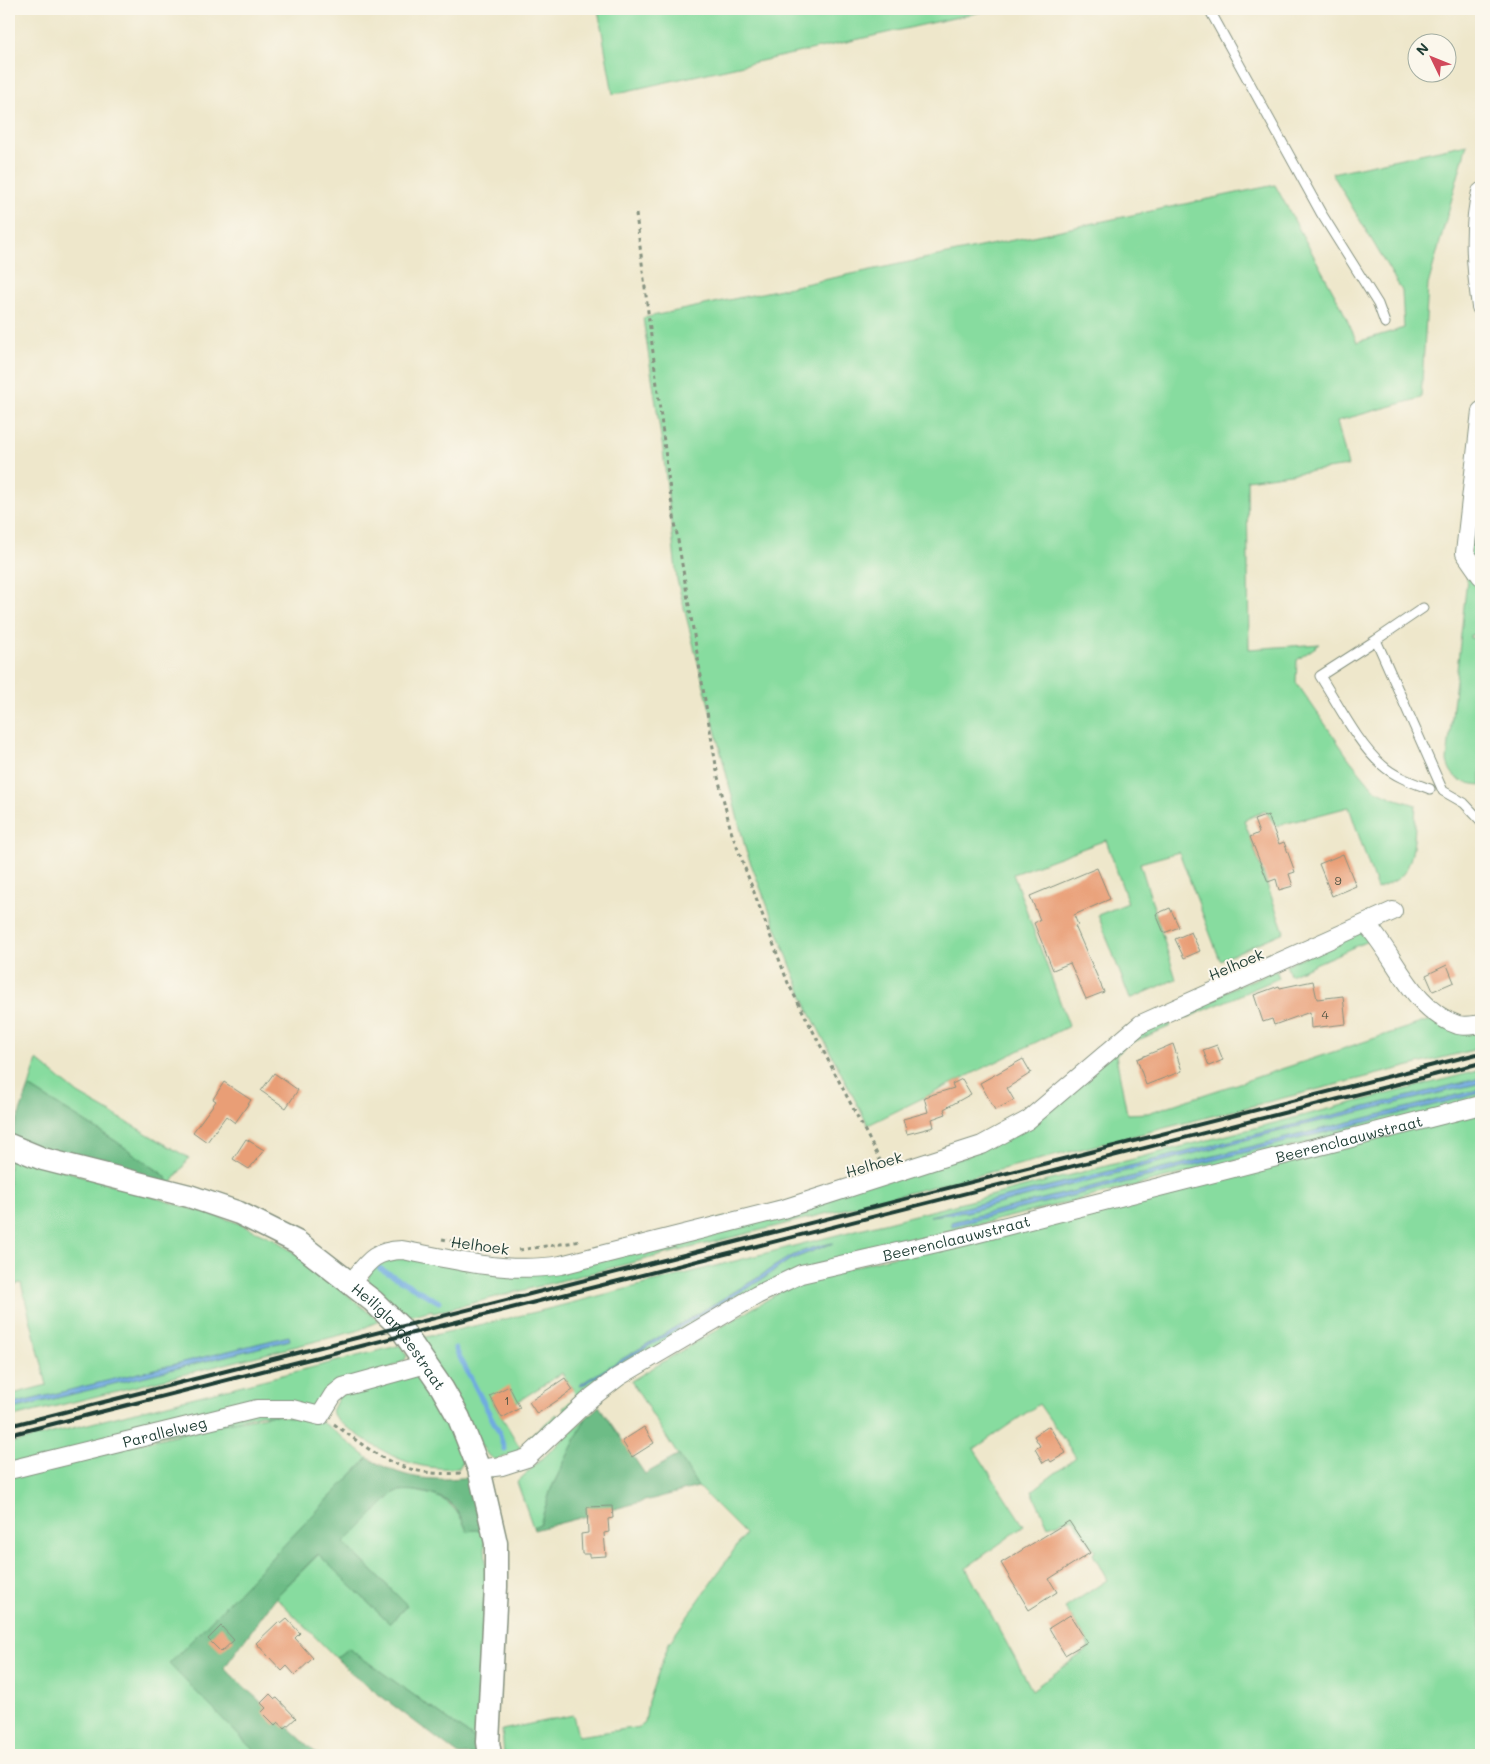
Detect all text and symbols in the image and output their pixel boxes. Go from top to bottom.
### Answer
north arrow [1408,32,1458,82]
text: N [1412,38,1433,59]
house number: 9 [1334,872,1342,888]
street label: Helhoek [1205,943,1267,985]
house number: 4 [1321,1006,1329,1022]
street label: Beerenclaauwstraat [1273,1110,1425,1167]
street label: Helhoek [843,1146,905,1182]
street label: Beerenclaauwstraat [881,1210,1032,1265]
street label: Helhoek [450,1231,510,1259]
street label: Heiliglandsestraat [348,1278,450,1394]
house number: 1 [504,1392,510,1408]
street label: Parallelweg [120,1412,209,1452]

